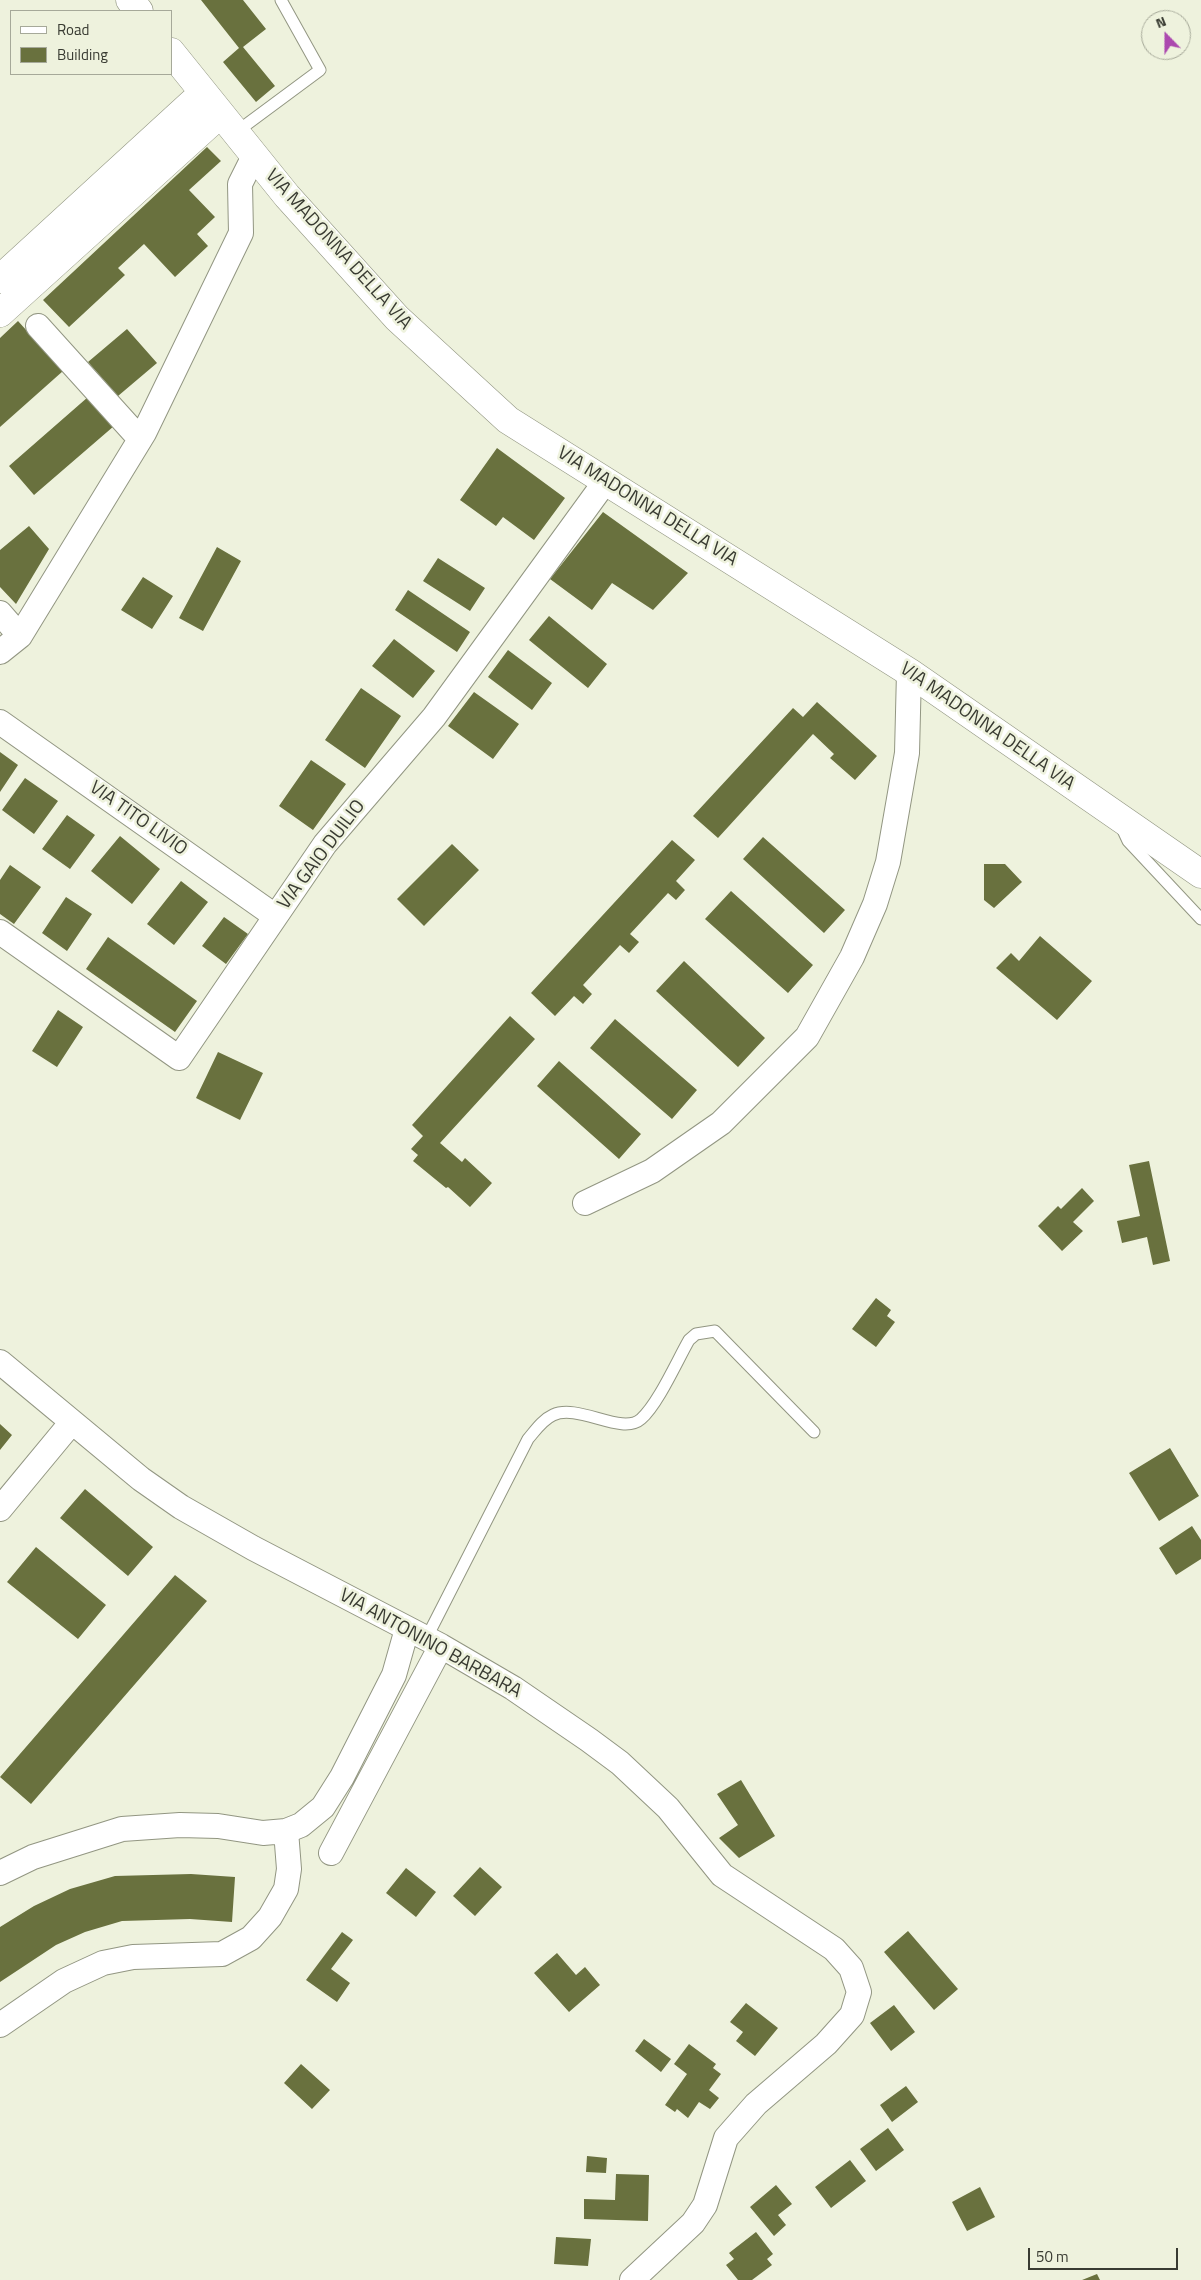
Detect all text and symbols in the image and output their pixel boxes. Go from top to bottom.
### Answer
legend [10,10,172,75]
north arrow [1141,10,1191,60]
text: N [1152,10,1169,33]
text: Road [57,18,89,41]
text: Building [57,43,108,66]
street label: VIA MADONNA DELLA VIA [260,165,416,335]
street label: VIA MADONNA DELLA VIA [553,442,741,572]
street label: VIA MADONNA DELLA VIA [895,658,1079,796]
street label: VIA TITO LIVIO [85,777,191,861]
street label: VIA GAIO DUILIO [273,796,371,914]
street label: VIA ANTONINO BARBARA [335,1584,525,1704]
scale bar [1031,2238,1181,2270]
text: 50 m [1036,2245,1069,2268]

